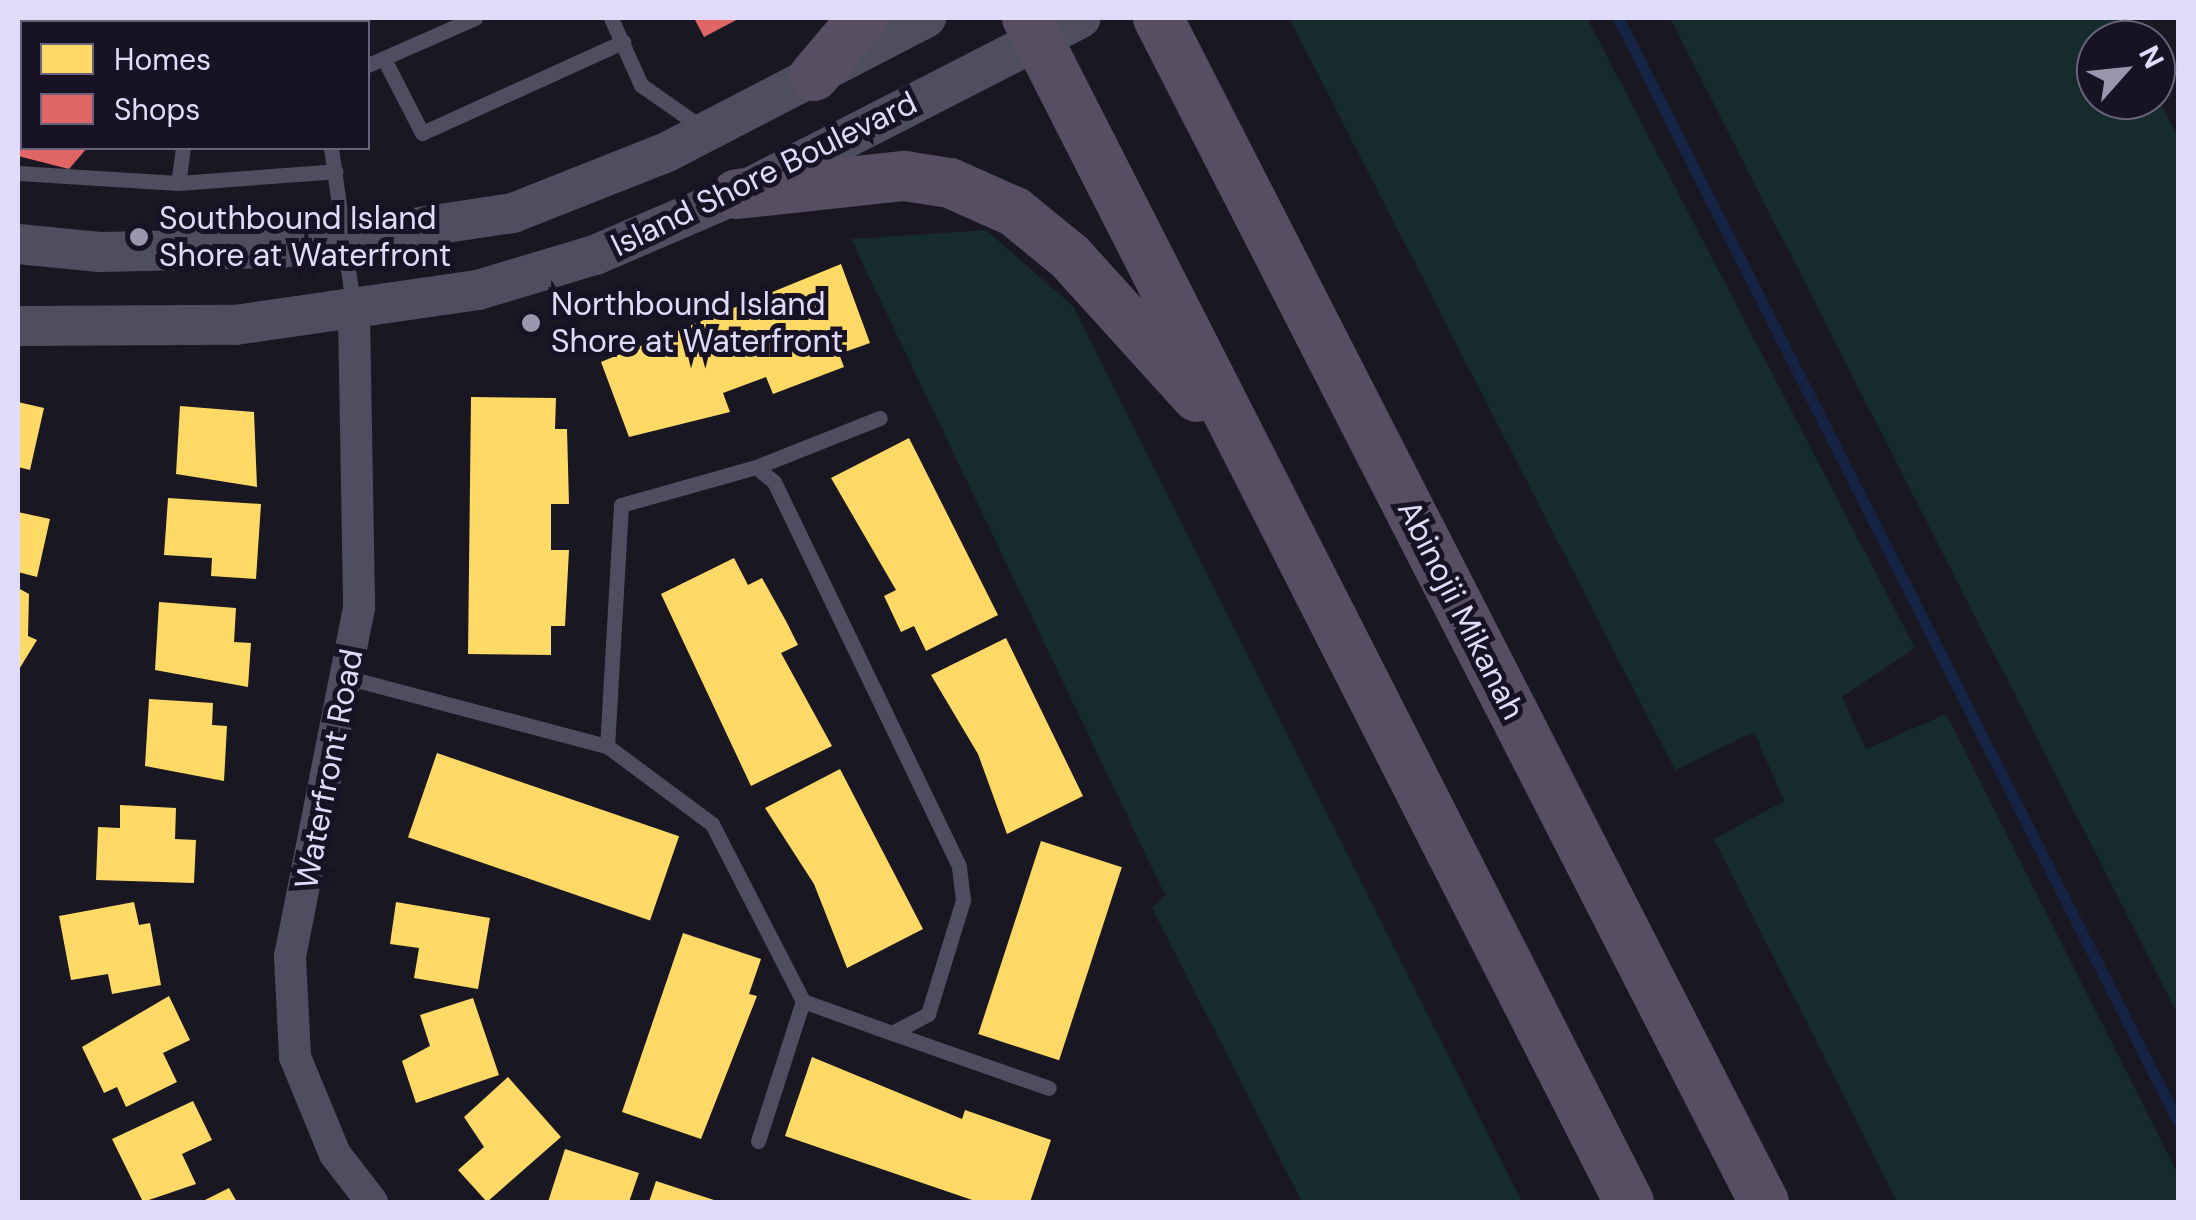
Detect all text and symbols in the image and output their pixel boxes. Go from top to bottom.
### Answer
legend [20,20,370,150]
north arrow [2076,20,2176,120]
text: Homes [114,40,211,79]
text: N [2130,40,2173,75]
street label: Island Shore Boulevard [605,83,923,265]
text: Shops [114,90,200,129]
place label: Southbound Island Shore at Waterfront [159,200,451,275]
marker: Southbound Island Shore at Waterfront [128,226,150,248]
place label: Northbound Island Shore at Waterfront [551,286,843,361]
marker: Northbound Island Shore at Waterfront [520,312,542,334]
street label: Abinojii Mikanah [1389,494,1533,726]
street label: Waterfront Road [287,646,371,892]

